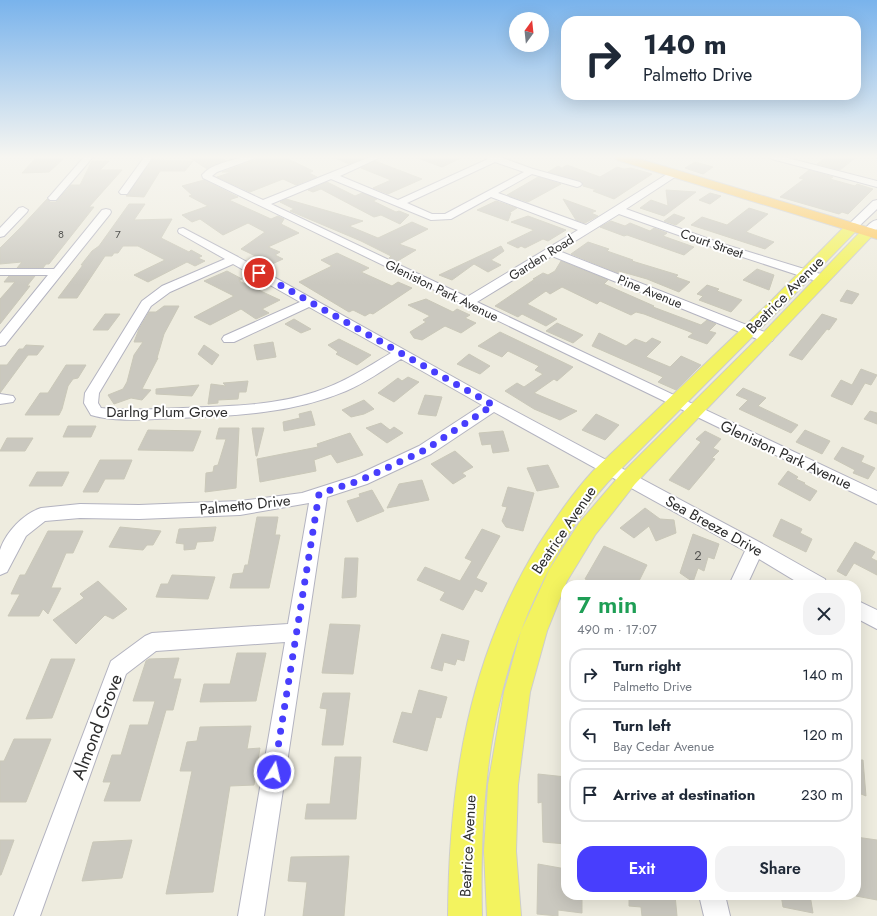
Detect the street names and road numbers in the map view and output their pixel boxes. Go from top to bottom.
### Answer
street label: Court Street [678,224,747,263]
street label: Garden Road [505,230,578,285]
street label: Beatrice Avenue [741,251,829,339]
street label: Gleniston Park Avenue [382,255,502,326]
street label: Pine Avenue [615,270,685,313]
street label: Darlng Plum Grove [106,401,228,423]
street label: Gleniston Park Avenue [717,415,856,495]
street label: Beatrice Avenue [526,481,602,578]
street label: Palmetto Drive [199,489,292,521]
street label: Sea Breeze Drive [661,490,767,562]
street label: Almond Grove [65,670,129,784]
street label: Beatrice Avenue [454,794,482,898]

